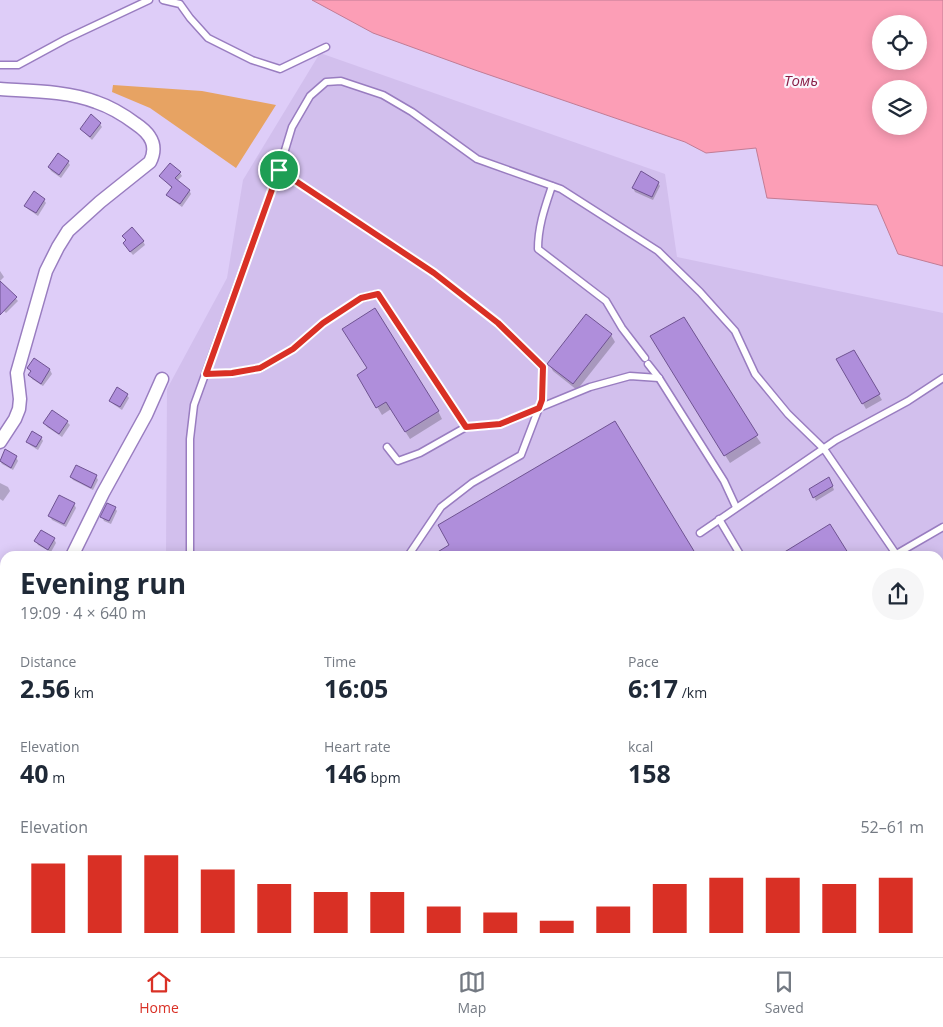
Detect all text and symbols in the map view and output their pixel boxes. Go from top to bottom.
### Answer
map controls [872,15,927,135]
button: locate [872,15,927,70]
water label: Томь [784,70,818,90]
button: layers [872,80,927,135]
pin [258,149,300,191]
icon: arrive [265,156,293,184]
text: Evening run [20,564,186,602]
button: share [872,568,924,620]
text: 19:09 · 4 × 640 m [20,602,146,624]
text: Distance [20,652,76,671]
text: Time [324,652,356,671]
text: Pace [628,652,659,671]
text: 2.56 [20,671,70,705]
text: 16:05 [324,671,388,705]
text: 6:17 [628,671,678,705]
text: km [70,683,94,702]
text: /km [678,683,707,702]
text: Elevation [20,737,79,756]
text: Heart rate [324,737,391,756]
text: kcal [628,737,653,756]
text: 40 [20,756,49,790]
text: 146 [324,756,367,790]
text: 158 [628,756,671,790]
text: m [49,768,65,787]
text: bpm [367,768,401,787]
text: Elevation [20,816,88,838]
text: 52–61 m [860,816,924,838]
tab: Home [139,968,179,1017]
tab: Map [457,968,486,1017]
tab: Saved [765,968,804,1017]

